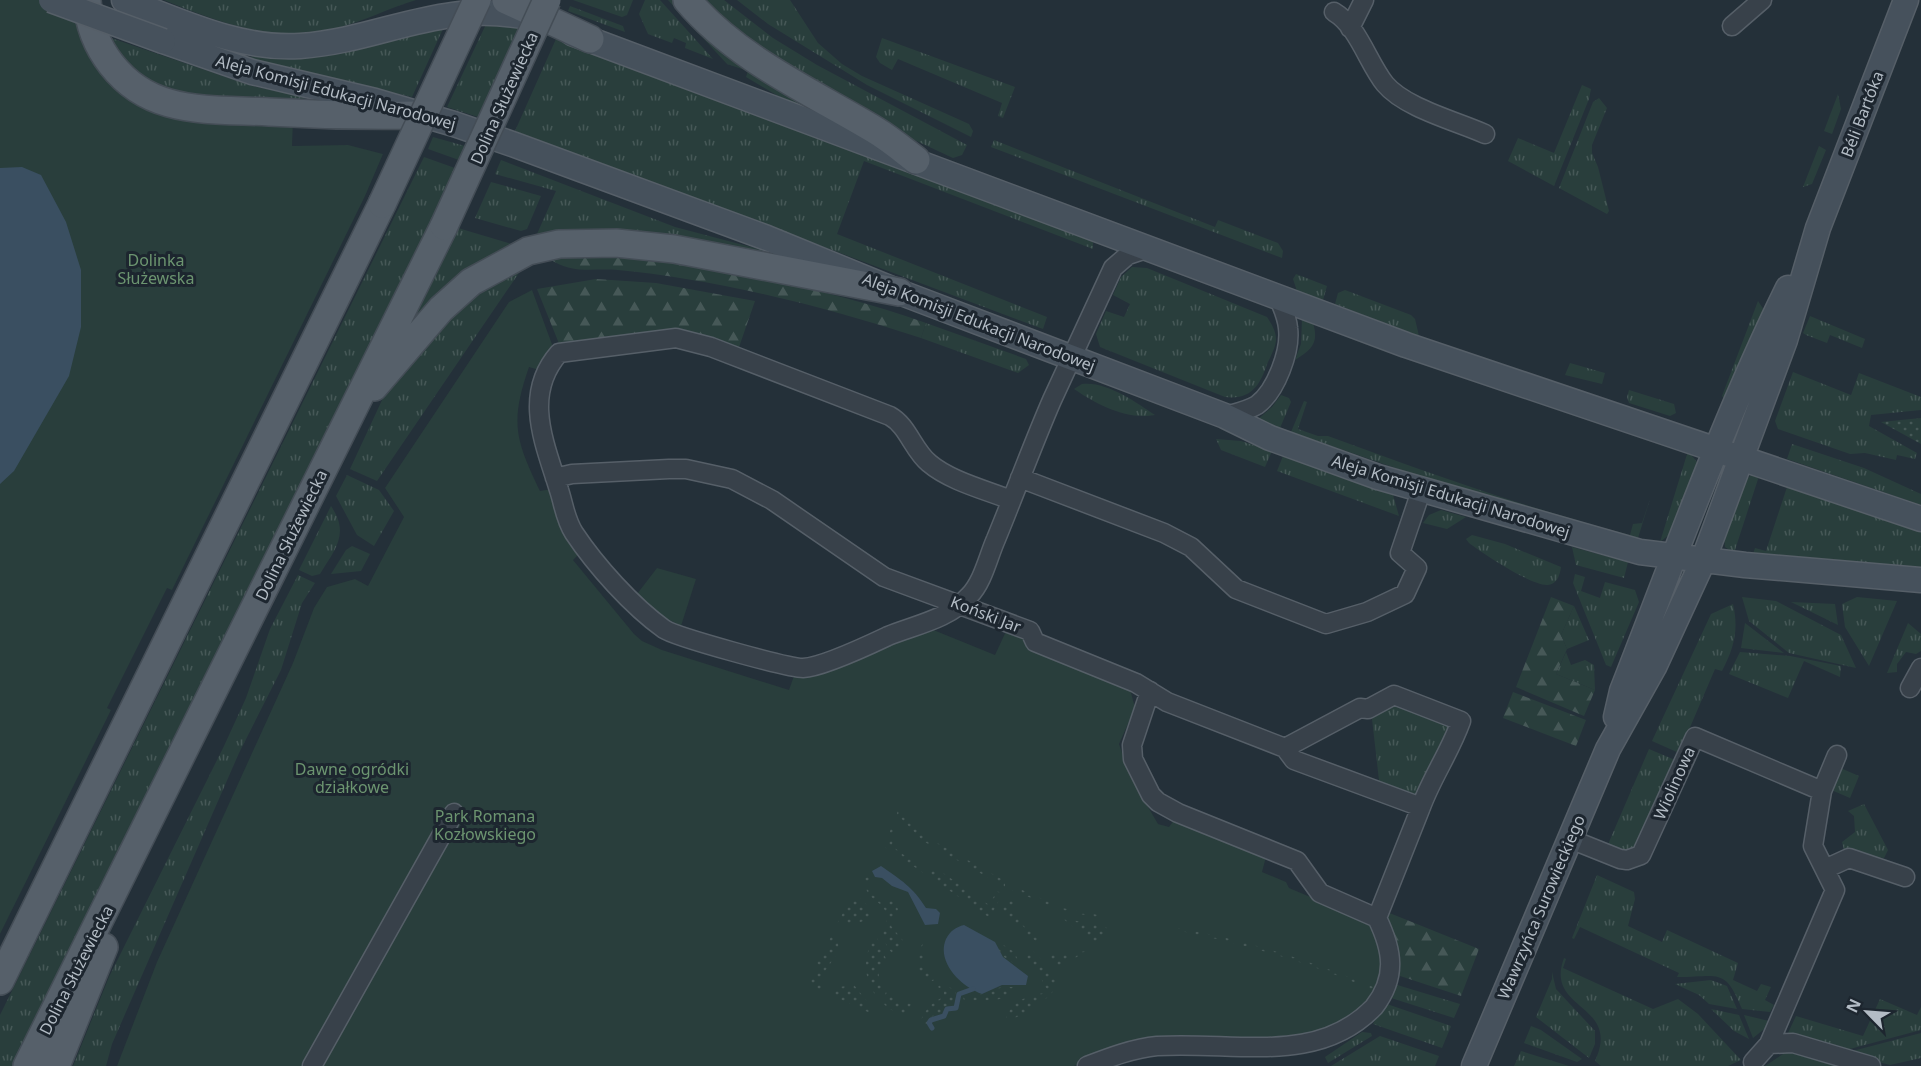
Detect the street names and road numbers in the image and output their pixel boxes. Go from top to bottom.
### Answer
street label: Dolina Służewiecka [465,28,543,168]
street label: Aleja Komisji Edukacji Narodowej [214,49,458,135]
street label: Béli Bartóka [1835,68,1889,160]
street label: Aleja Komisji Edukacji Narodowej [859,267,1099,377]
street label: Aleja Komisji Edukacji Narodowej [1329,449,1573,543]
street label: Dolina Służewiecka [250,466,332,604]
street label: Koński Jar [948,590,1025,638]
street label: Wiolinowa [1648,743,1700,823]
street label: Wawrzyńca Surowieckiego [1492,812,1590,1002]
street label: Dolina Służewiecka [34,901,118,1039]

